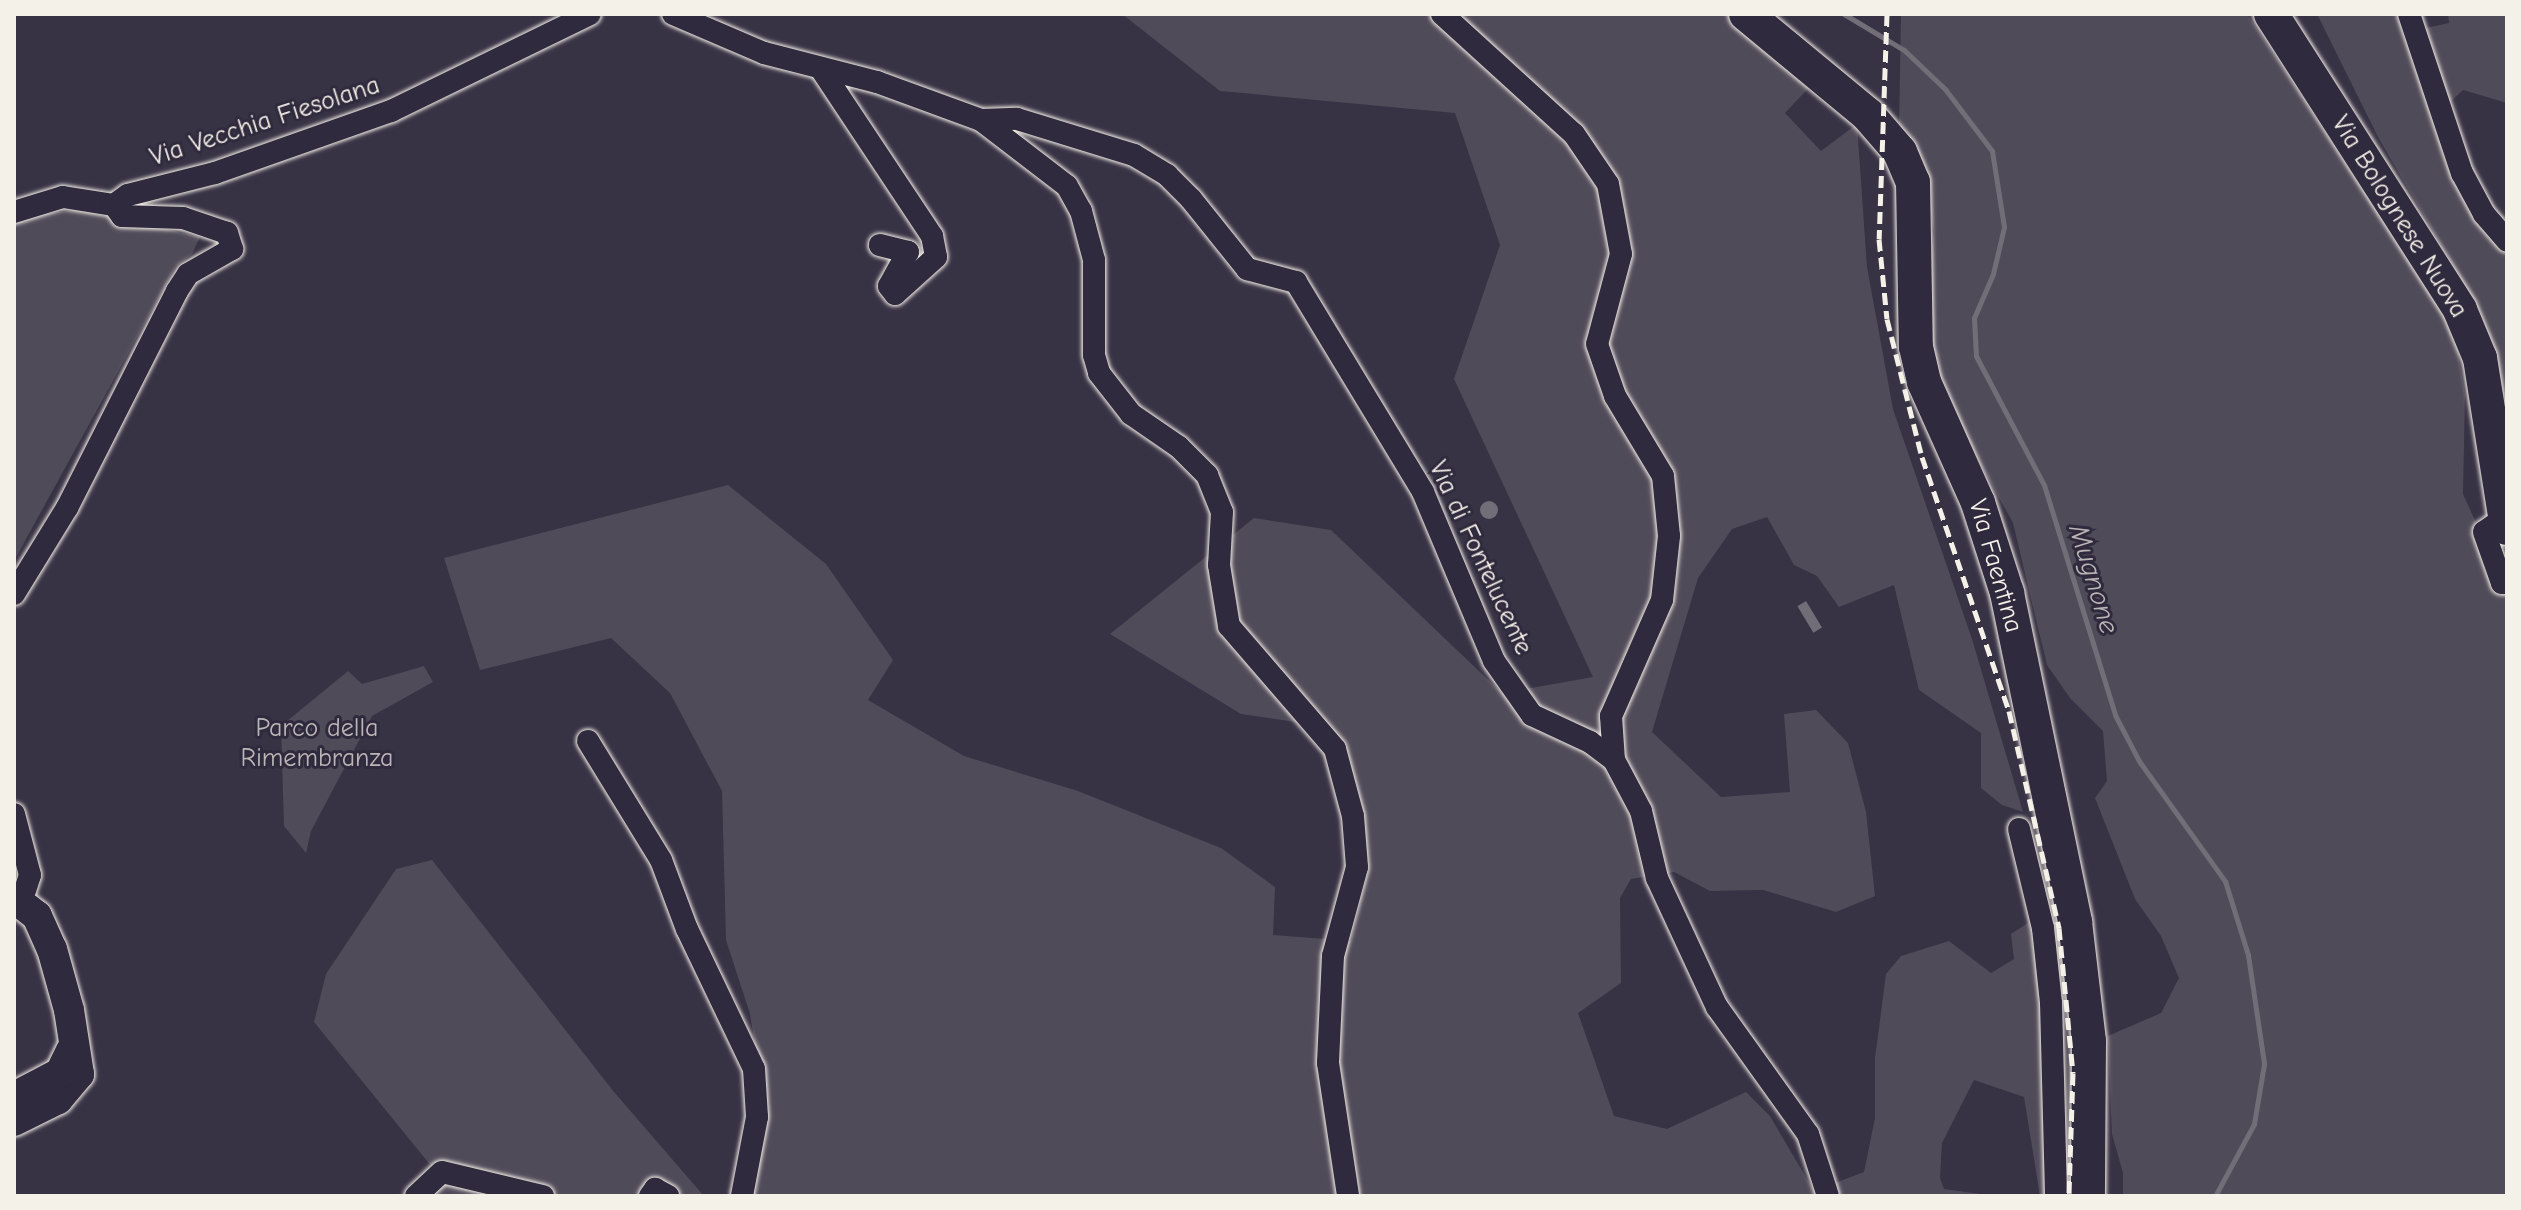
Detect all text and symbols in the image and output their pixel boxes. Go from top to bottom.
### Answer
street label: Via Vecchia Fiesolana [146,70,384,174]
street label: Via Bolognese Nuova [2324,110,2474,324]
street label: Via di Fontelucente [1421,456,1539,660]
street label: Via Faentina [1961,496,2029,636]
water label: Mugnone [2061,520,2127,638]
park label: Parco della Rimembranza [240,713,394,774]

